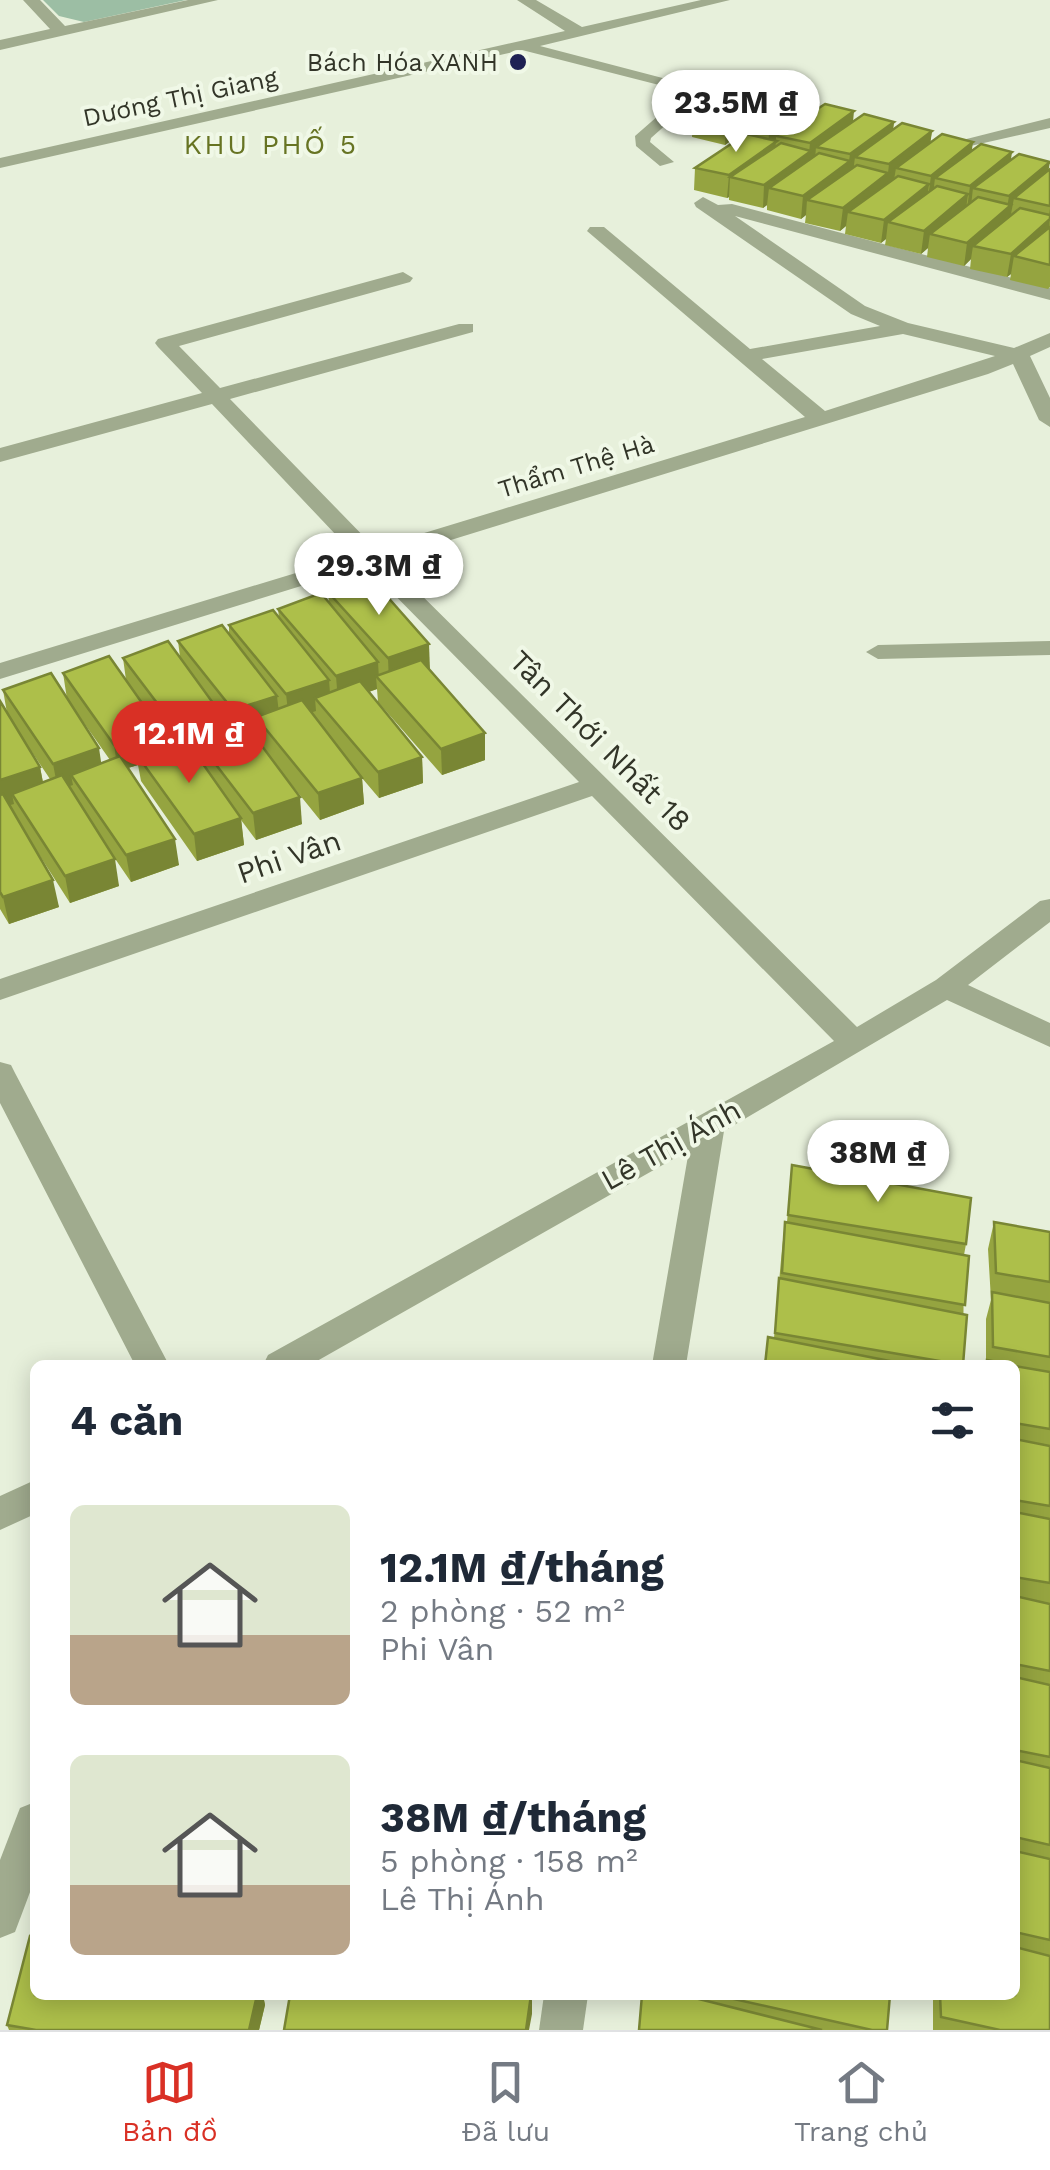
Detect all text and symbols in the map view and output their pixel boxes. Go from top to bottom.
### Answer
place label: Bách Hóa XANH [307,48,498,77]
marker: Bách Hóa XANH [507,51,529,73]
street label: Dương Thị Giang [80,63,281,132]
pin: 23.5M ₫ [644,70,828,155]
text: 23.5M ₫ [674,83,798,121]
district label: KHU PHỐ 5 [183,126,359,161]
street label: Thẩm Thệ Hà [495,429,658,504]
pin: 29.3M ₫ [287,533,471,618]
text: 29.3M ₫ [316,546,442,584]
street label: Tân Thới Nhất 18 [503,643,698,838]
pin: 12.1M ₫ [97,701,281,786]
text: 12.1M ₫ [133,714,245,752]
street label: Phi Vân [232,823,345,891]
street label: Lê Thị Ánh [595,1092,747,1197]
pin: 38M ₫ [808,1120,948,1205]
text: 38M ₫ [829,1133,927,1171]
icon: filters [925,1393,980,1448]
text: 4 căn [70,1396,183,1445]
text: 12.1M ₫/tháng [380,1543,664,1592]
icon: home [150,1545,270,1665]
text: 2 phòng · 52 m² [380,1592,625,1630]
text: Phi Vân [380,1630,494,1668]
text: 38M ₫/tháng [380,1793,646,1842]
icon: home [150,1795,270,1915]
text: 5 phòng · 158 m² [380,1842,638,1880]
text: Lê Thị Ánh [380,1880,545,1918]
tab: Bản đồ [122,2055,217,2148]
tab: Đã lưu [461,2055,550,2148]
tab: Trang chủ [794,2055,928,2148]

